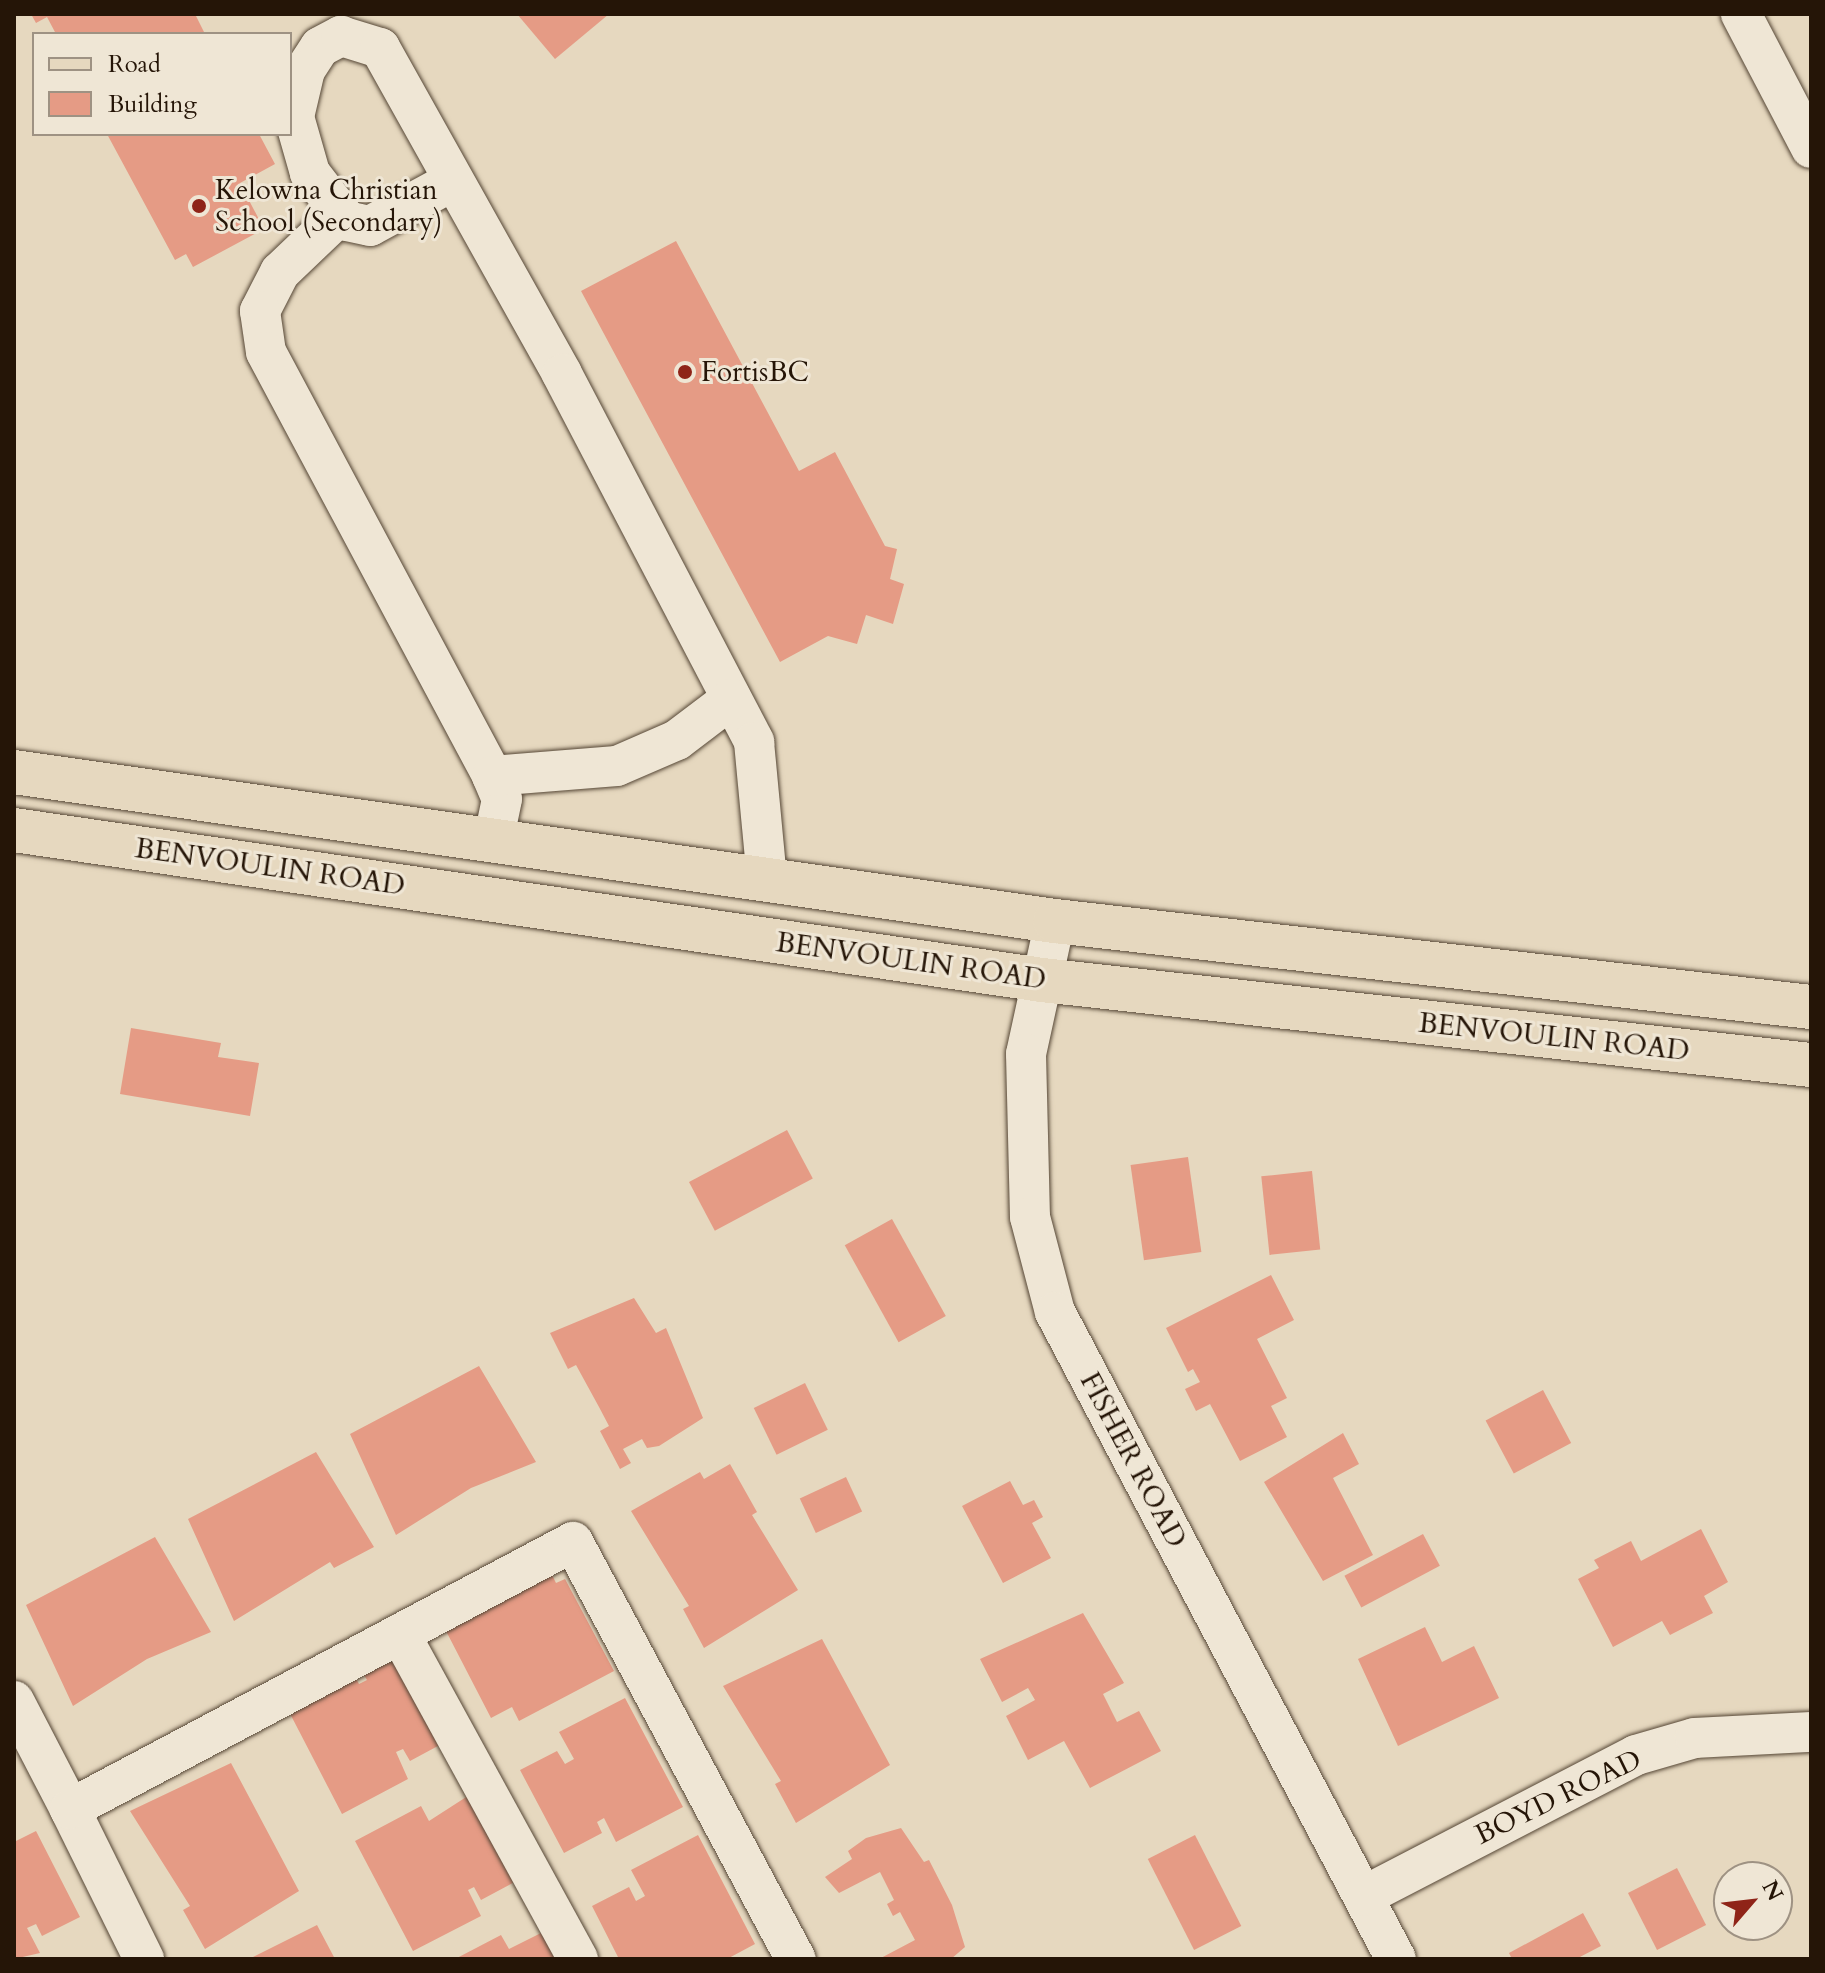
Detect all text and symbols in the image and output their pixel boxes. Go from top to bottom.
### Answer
legend [32,32,292,136]
text: Road [108,48,161,81]
text: Building [108,88,197,121]
place label: Kelowna Christian School (Secondary) [215,173,442,239]
marker: Kelowna Christian School (Secondary) [190,197,208,215]
place label: FortisBC [701,355,809,389]
marker: FortisBC [676,363,694,381]
street label: BENVOULIN ROAD [133,831,407,903]
street label: BENVOULIN ROAD [774,925,1048,997]
street label: BENVOULIN ROAD [1417,1006,1691,1068]
street label: FISHER ROAD [1073,1367,1193,1553]
street label: BOYD ROAD [1469,1742,1647,1852]
north arrow [1713,1861,1793,1941]
text: N [1755,1875,1790,1906]

